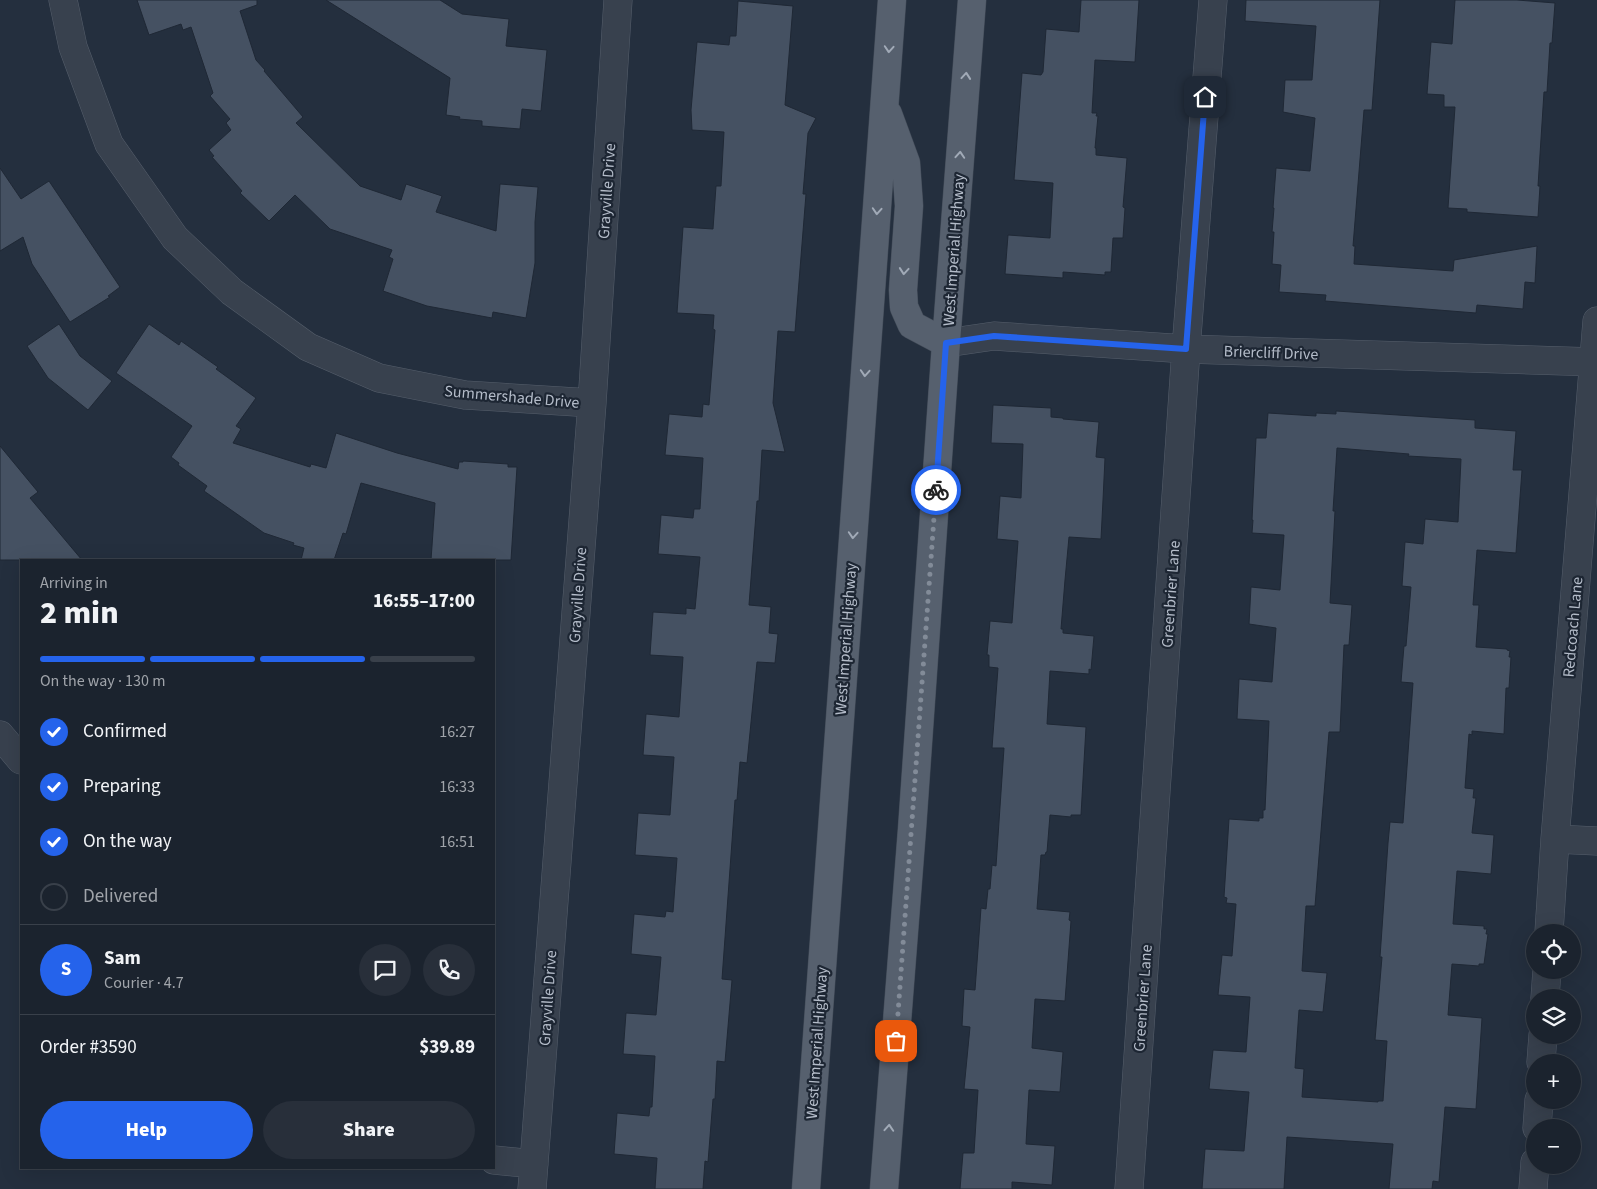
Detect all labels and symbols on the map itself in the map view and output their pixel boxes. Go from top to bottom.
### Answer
one-way arrow [883,45,894,53]
one-way arrow [961,72,972,80]
pin [1184,76,1226,118]
street label: Grayville Drive [593,142,621,240]
one-way arrow [954,151,965,159]
street label: West Imperial Highway [938,173,970,327]
one-way arrow [871,207,882,215]
one-way arrow [899,267,910,275]
street label: Briercliff Drive [1223,340,1319,366]
one-way arrow [860,369,871,377]
street label: Summershade Drive [444,380,580,414]
courier [911,465,961,515]
one-way arrow [848,531,859,539]
street label: Greenbrier Lane [1156,540,1186,648]
street label: Grayville Drive [564,546,592,644]
street label: West Imperial Highway [830,562,862,716]
street label: Redcoach Lane [1558,576,1588,678]
street label: Greenbrier Lane [1128,944,1158,1052]
street label: Grayville Drive [534,949,562,1047]
street label: West Imperial Highway [801,966,833,1120]
pin [875,1020,917,1062]
one-way arrow [883,1123,894,1131]

